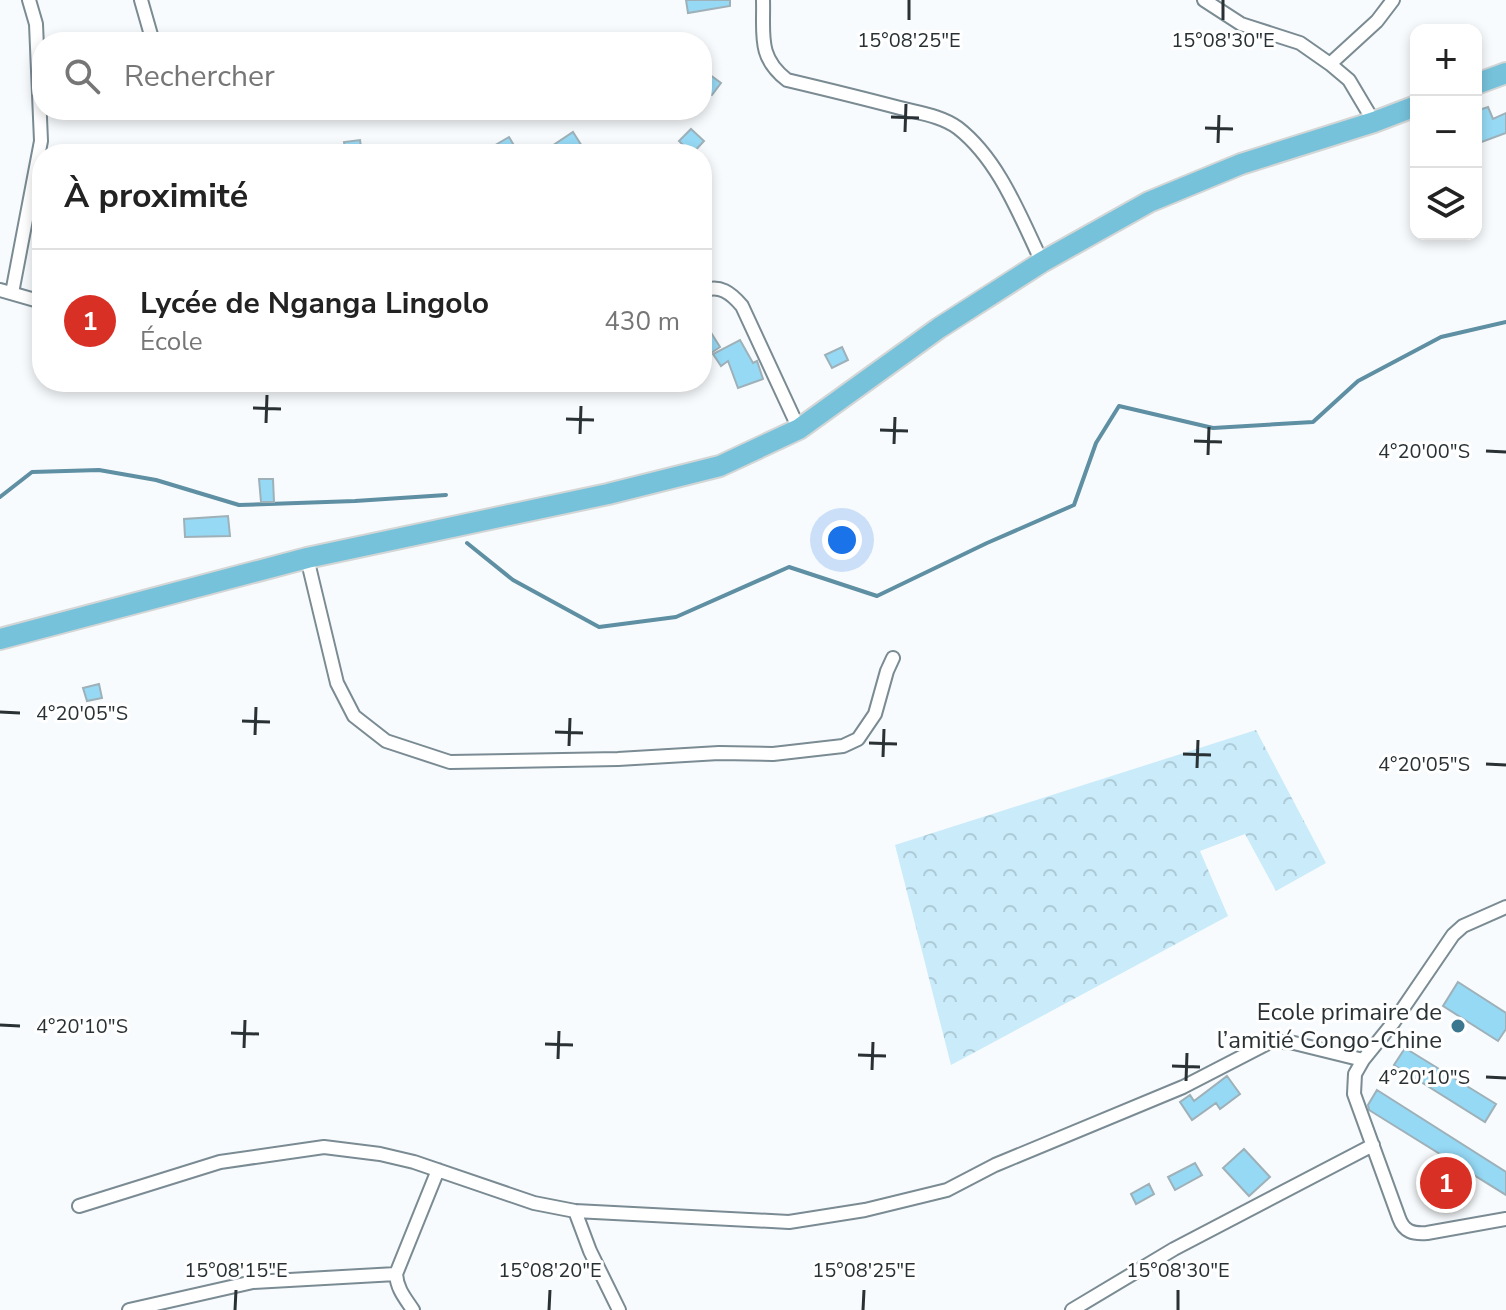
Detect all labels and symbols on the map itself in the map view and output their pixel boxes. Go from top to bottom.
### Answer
text: 15°08'25"E [857,27,961,54]
text: 15°08'30"E [1171,27,1275,54]
text: 4°20'00"S [1378,438,1470,465]
your location [822,520,862,560]
text: 4°20'05"S [36,700,128,727]
text: 4°20'05"S [1378,751,1470,778]
place label: Ecole primaire de l’amitié Congo-Chine [1217,996,1442,1056]
text: 4°20'10"S [36,1013,128,1040]
marker: Ecole primaire de l’amitié Congo-Chine [1449,1017,1467,1035]
text: 4°20'10"S [1378,1064,1470,1091]
pin: 1 [1420,1153,1472,1213]
text: 15°08'15"E [184,1257,288,1284]
text: 15°08'20"E [498,1257,602,1284]
text: 15°08'25"E [812,1257,916,1284]
text: 15°08'30"E [1126,1257,1230,1284]

